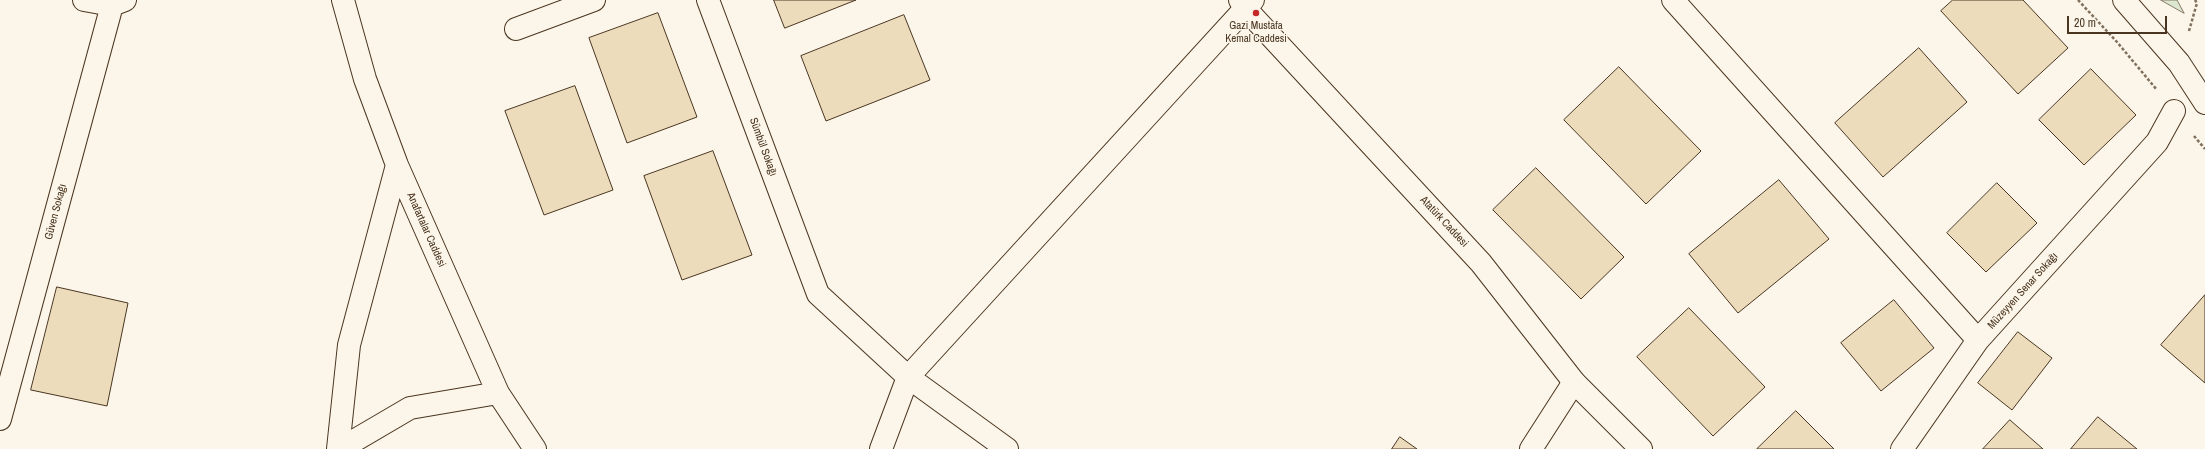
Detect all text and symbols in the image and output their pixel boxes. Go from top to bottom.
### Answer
marker: Gazi Mustafa Kemal Caddesi [1251,8,1261,18]
scale bar [2069,8,2169,34]
text: 20 m [2074,15,2096,31]
place label: Gazi Mustafa Kemal Caddesi [1225,19,1287,45]
street label: Sümbül Sokağı [746,116,780,178]
street label: Güven Sokağı [42,183,70,241]
street label: Anafartalar Caddesi [404,191,448,269]
street label: Atatürk Caddesi [1417,194,1471,250]
street label: Müzeyyen Senar Sokağı [1985,250,2061,332]

